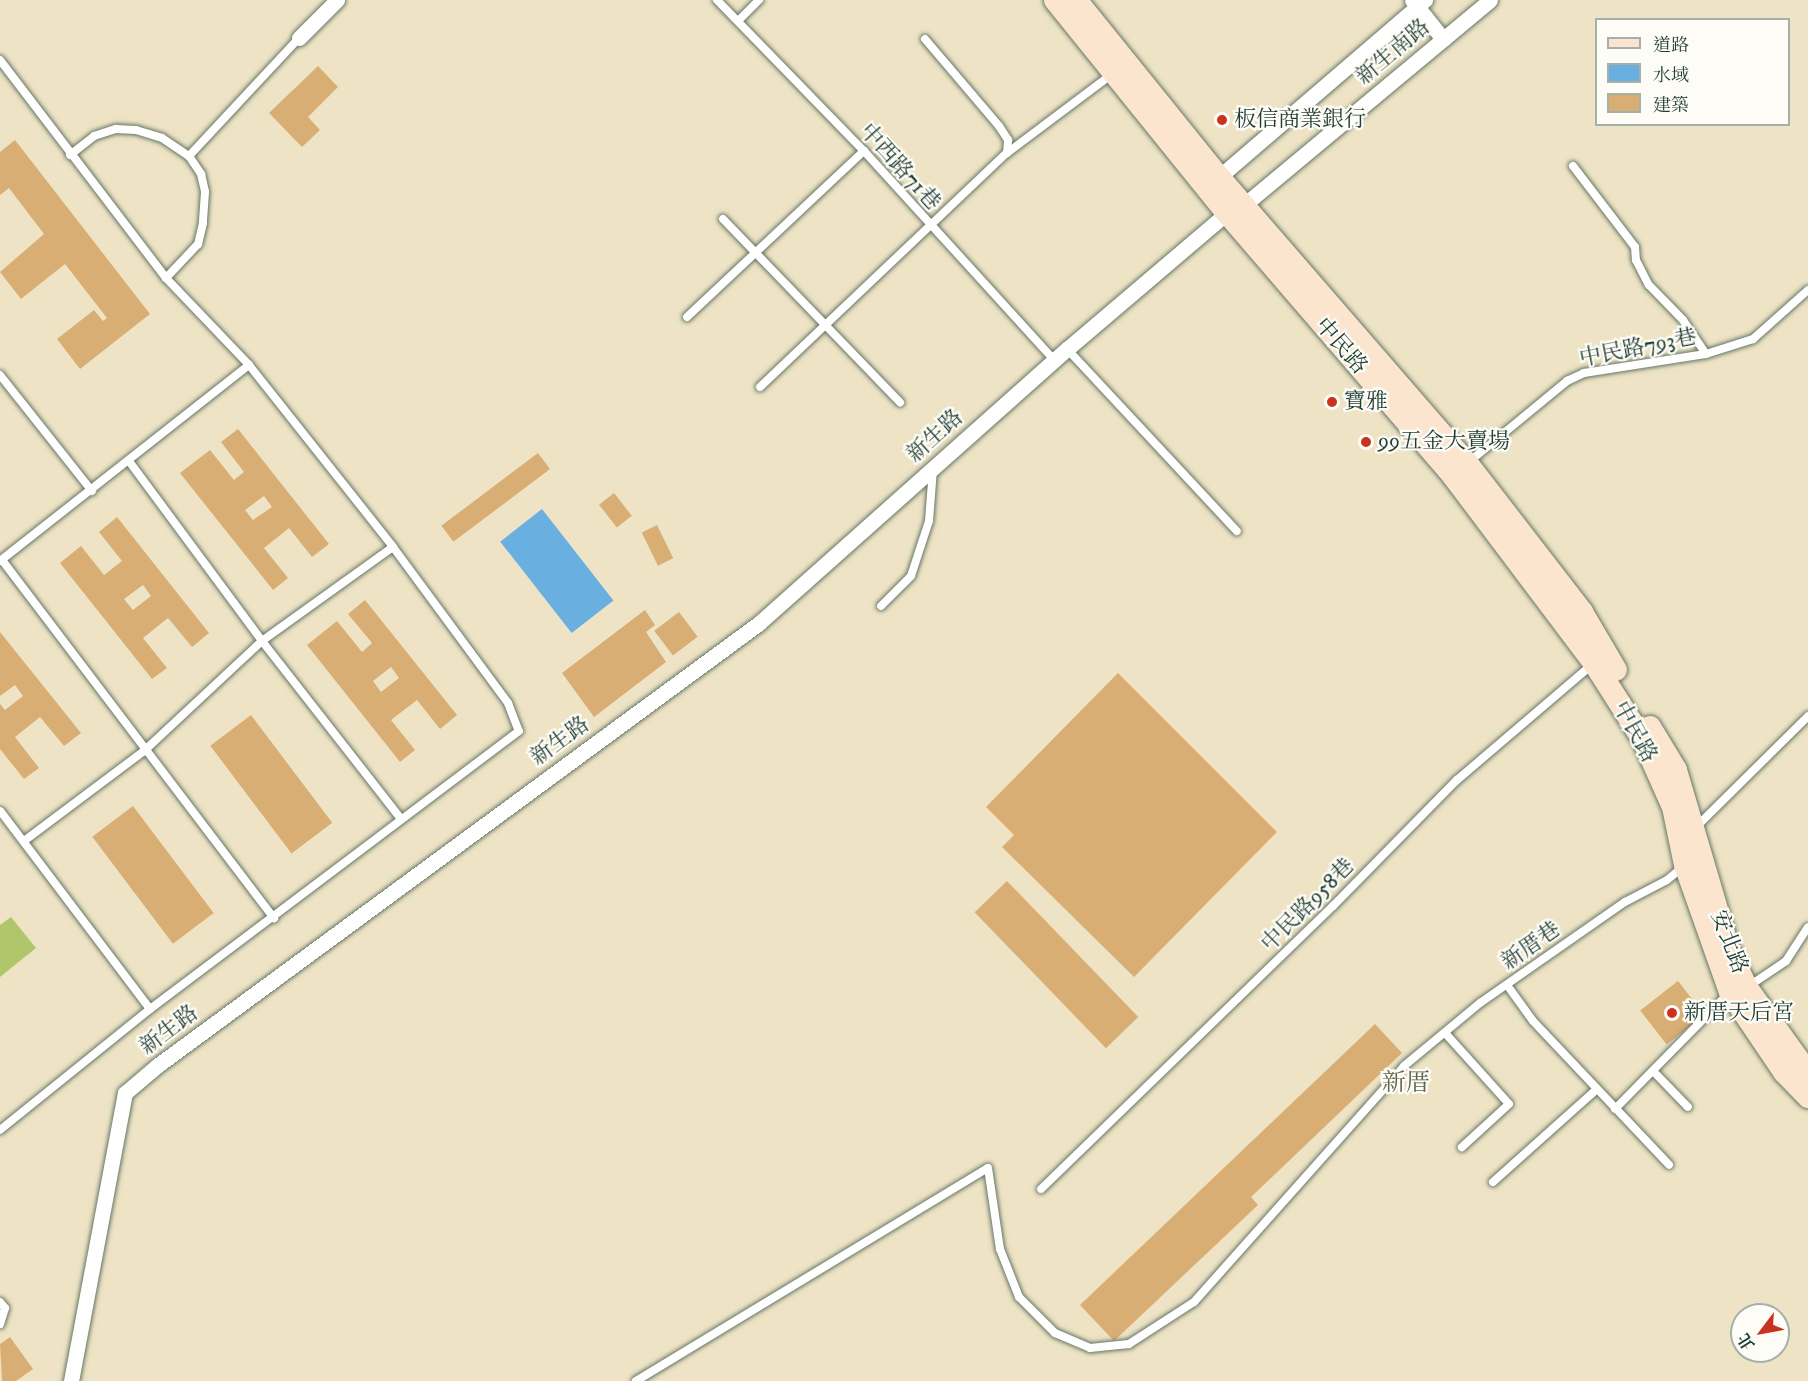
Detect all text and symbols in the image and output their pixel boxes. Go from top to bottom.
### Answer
street label: 新生南路 [1351,14,1435,90]
legend [1595,18,1790,126]
text: 道路 [1653,35,1689,57]
text: 水域 [1653,65,1689,87]
text: 建築 [1653,95,1689,117]
place label: 板信商業銀行 [1234,107,1366,133]
marker: 板信商業銀行 [1215,113,1229,127]
street label: 中西路71巷 [854,118,946,216]
street label: 中民路 [1309,312,1373,380]
street label: 中民路793巷 [1577,324,1699,372]
place label: 寶雅 [1344,389,1388,415]
marker: 寶雅 [1325,395,1339,409]
street label: 新生路 [902,404,968,468]
place label: 99五金大賣場 [1378,429,1510,455]
marker: 99五金大賣場 [1359,435,1373,449]
street label: 中民路 [1607,697,1663,767]
street label: 新生路 [526,711,594,771]
street label: 中民路958巷 [1256,853,1360,957]
street label: 安北路 [1705,906,1753,978]
street label: 新厝巷 [1496,916,1566,976]
street label: 新生路 [135,1000,203,1060]
place label: 新厝天后宮 [1684,1000,1794,1026]
marker: 新厝天后宮 [1665,1006,1679,1020]
district label: 新厝 [1382,1070,1430,1098]
north arrow [1730,1303,1790,1363]
text: 北 [1734,1329,1759,1354]

